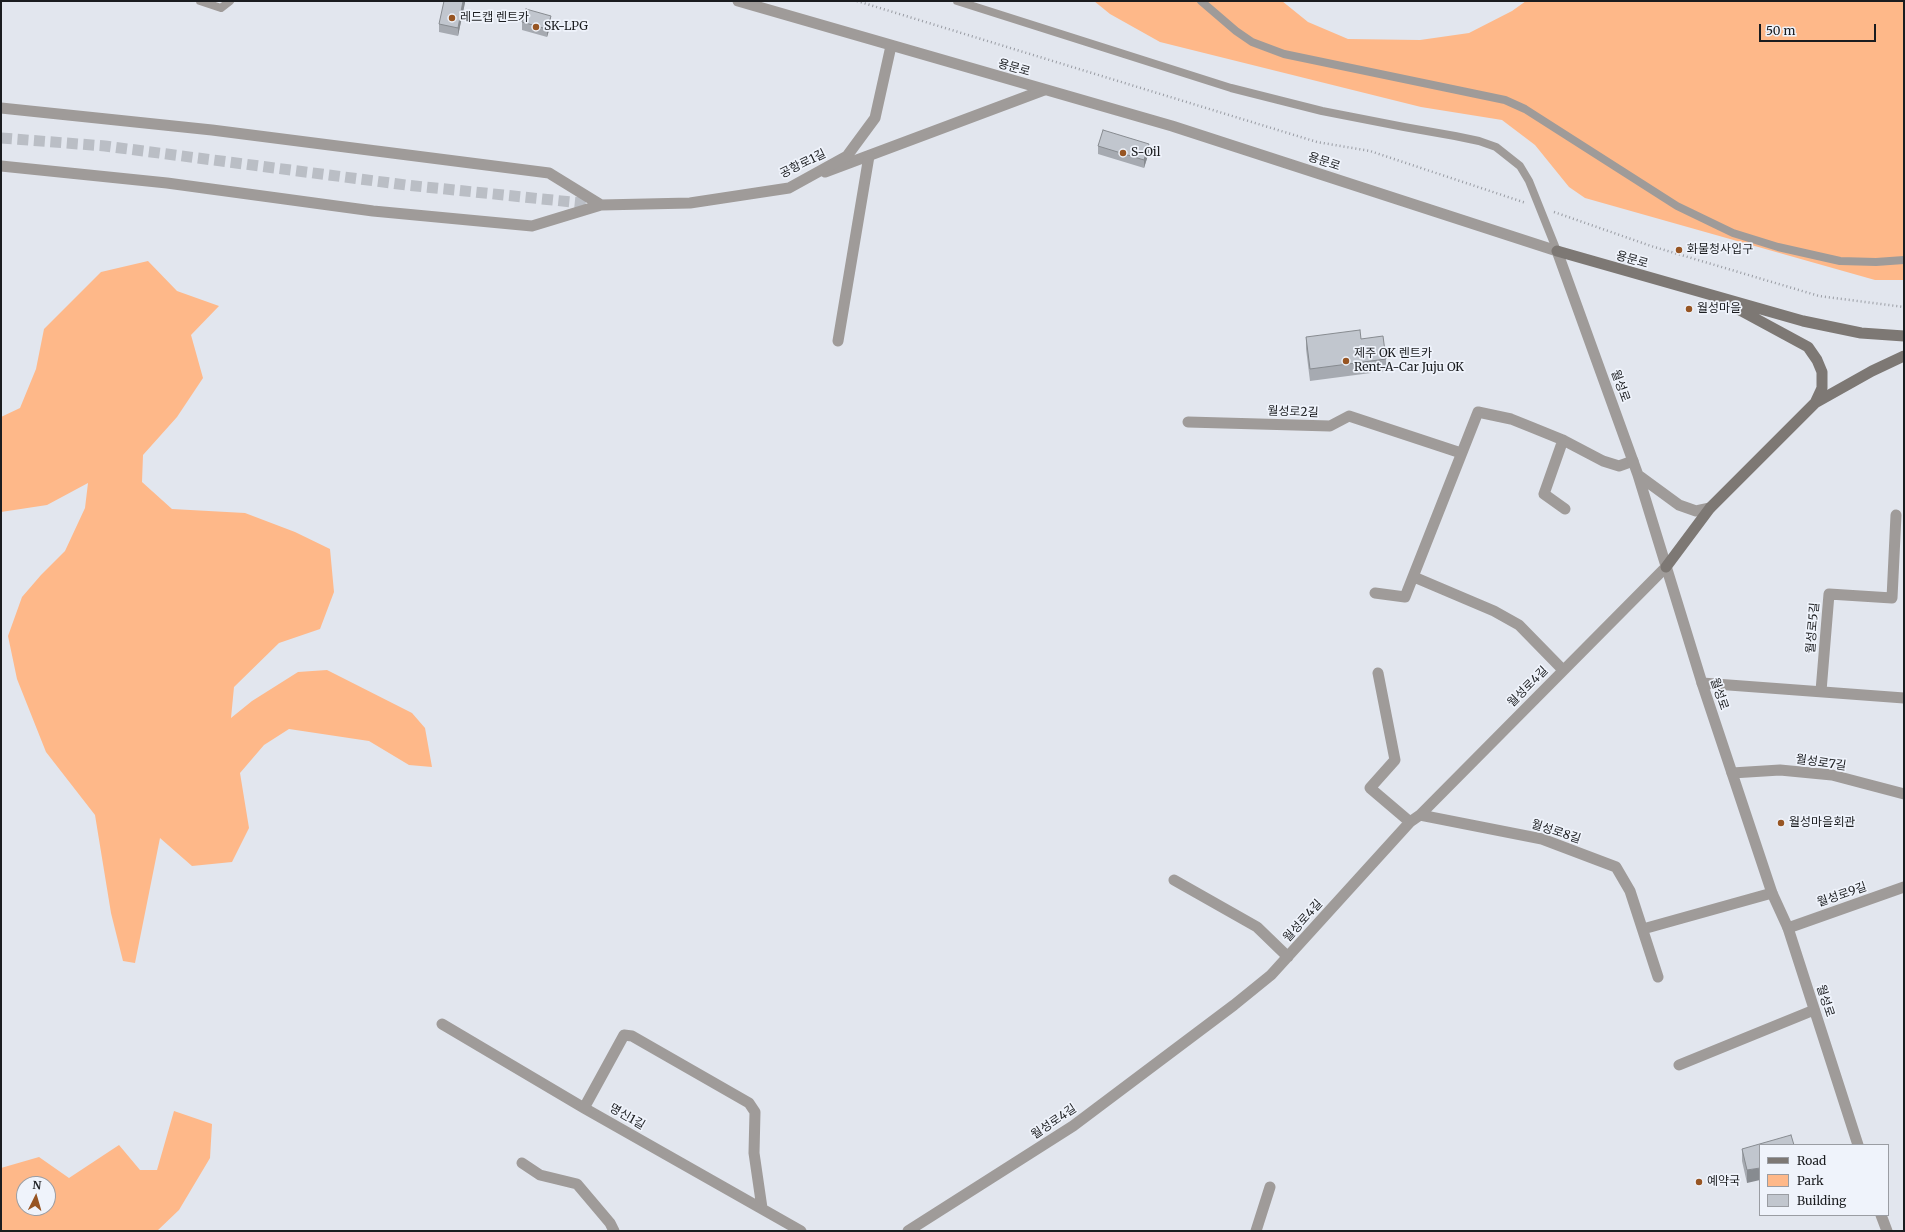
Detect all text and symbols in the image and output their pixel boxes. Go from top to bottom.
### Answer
place label: 레드캡 렌트카 [460,11,529,25]
marker: 레드캡 렌트카 [447,13,457,23]
scale bar [1761,16,1878,42]
place label: SK-LPG [544,20,588,34]
marker: SK-LPG [531,22,541,32]
text: 50 m [1766,23,1795,38]
street label: 용문로 [996,57,1032,79]
place label: S-Oil [1131,146,1160,160]
street label: 공항로1길 [778,147,828,181]
marker: S-Oil [1118,148,1128,158]
street label: 용문로 [1306,150,1342,174]
place label: 화물청사입구 [1687,243,1753,257]
marker: 화물청사입구 [1674,245,1684,255]
street label: 용문로 [1614,249,1650,271]
place label: 월성마을 [1697,302,1741,316]
marker: 월성마을 [1684,304,1694,314]
place label: 제주 OK 렌트카 Rent-A-Car Juju OK [1354,347,1464,375]
marker: 제주 OK 렌트카 Rent-A-Car Juju OK [1341,356,1351,366]
street label: 월성로 [1608,368,1632,404]
street label: 월성로2길 [1267,404,1319,420]
street label: 월성로5길 [1804,602,1822,654]
street label: 월성로4길 [1505,664,1551,710]
street label: 월성로 [1707,676,1731,712]
street label: 월성로7길 [1795,752,1847,774]
place label: 월성마을회관 [1789,816,1855,830]
street label: 월성로8길 [1529,817,1583,847]
marker: 월성마을회관 [1776,818,1786,828]
street label: 월성로9길 [1815,880,1869,910]
street label: 월성로4길 [1280,897,1326,945]
street label: 월성로 [1813,983,1837,1019]
street label: 명신1길 [607,1101,647,1133]
street label: 월성로4길 [1029,1102,1079,1142]
legend [1759,1144,1889,1216]
text: Road [1797,1153,1826,1168]
text: Park [1797,1173,1824,1188]
place label: 예약국 [1707,1175,1740,1189]
north arrow [16,1176,56,1216]
marker: 예약국 [1694,1177,1704,1187]
text: N [32,1178,42,1192]
text: Building [1797,1193,1846,1208]

